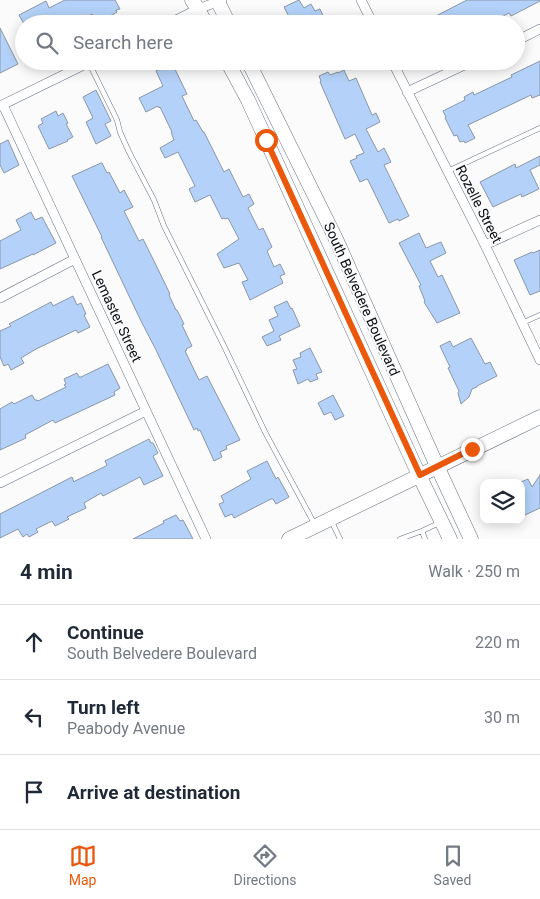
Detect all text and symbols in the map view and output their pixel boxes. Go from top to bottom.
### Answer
search box [15,15,525,70]
icon: search [33,29,61,57]
text: Search here [73,31,173,54]
route start [255,129,278,152]
street label: Rozelle Street [452,162,506,246]
street label: South Belvedere Boulevard [321,220,403,378]
street label: Lemaster Street [89,268,145,365]
route end [461,438,484,461]
map controls [480,479,525,524]
button: layers [480,479,525,524]
text: 4 min [20,560,73,584]
text: Walk · 250 m [428,562,520,581]
text: Continue [67,621,144,644]
icon: ahead [20,628,48,656]
text: 220 m [475,633,520,652]
text: South Belvedere Boulevard [67,644,257,663]
text: Turn left [67,696,140,719]
icon: left [20,703,48,731]
text: 30 m [484,708,520,727]
text: Peabody Avenue [67,719,185,738]
icon: arrive [20,778,48,806]
text: Arrive at destination [67,781,240,804]
tab: Map [69,842,97,888]
tab: Directions [234,842,297,888]
tab: Saved [434,842,471,888]

